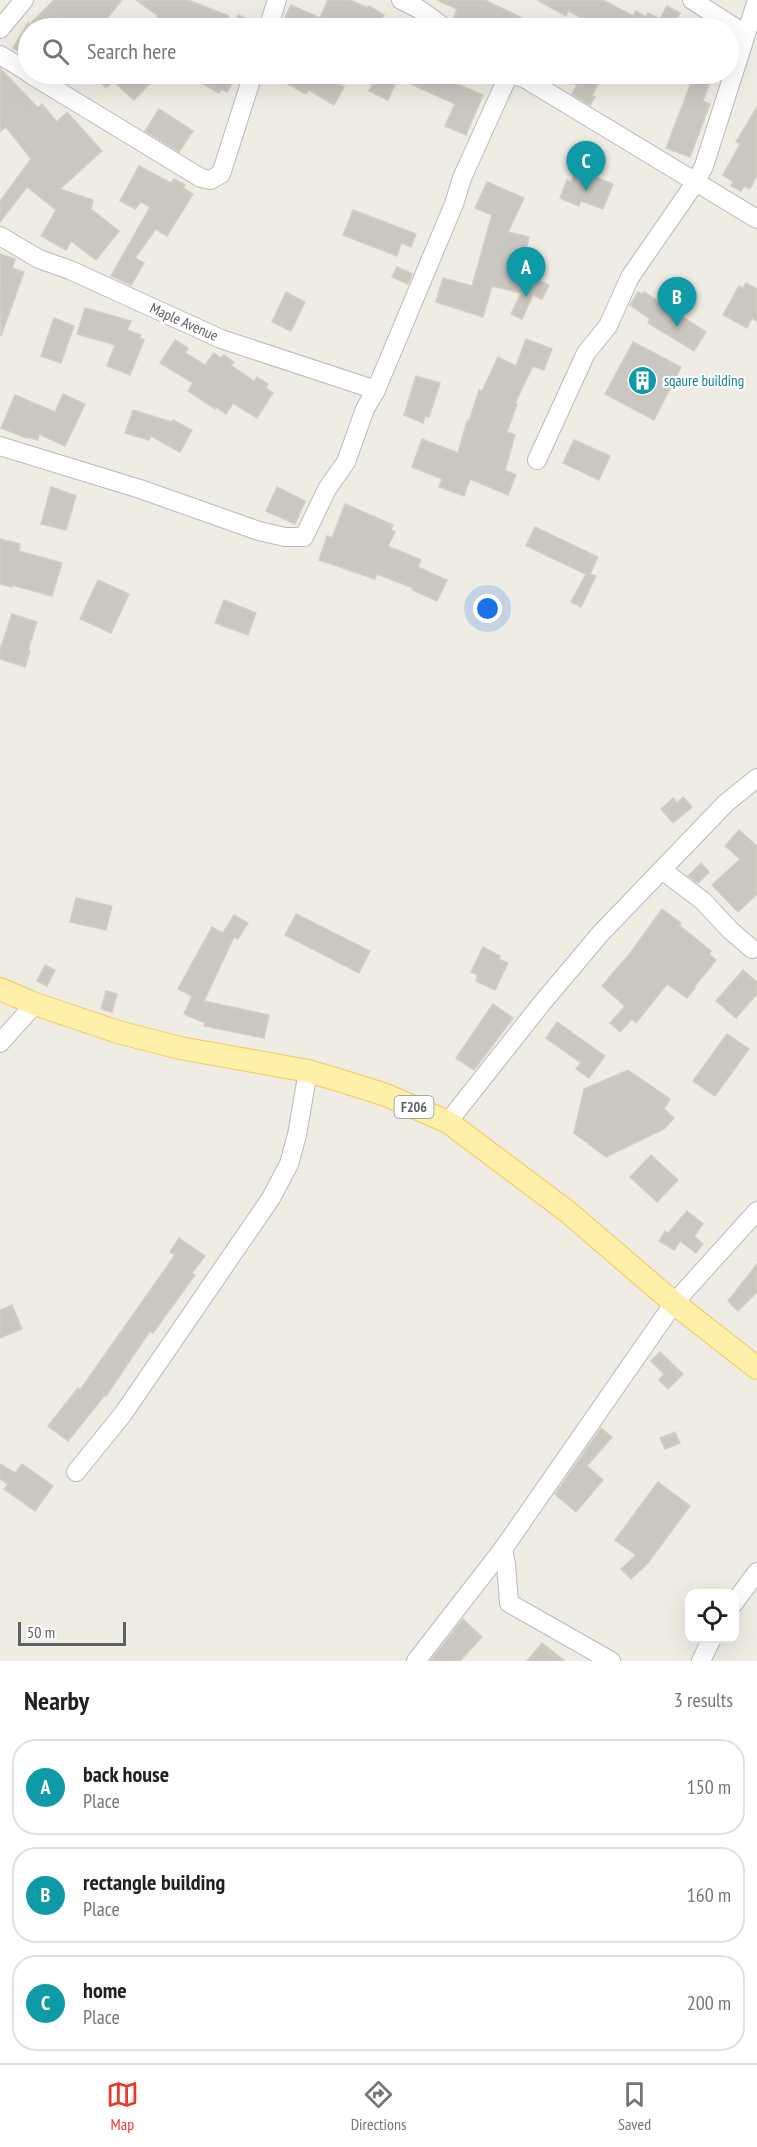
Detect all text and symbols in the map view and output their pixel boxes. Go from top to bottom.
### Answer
search box [18,18,739,84]
icon: search [39,35,72,68]
text: Search here [87,37,176,65]
pin: C [566,142,606,191]
pin: A [506,248,546,297]
pin: B [658,278,696,327]
street label: Maple Avenue [147,298,221,345]
building icon: sqaure building [627,365,659,397]
place label: sqaure building [664,371,744,390]
your location [473,594,502,623]
road number: F206 [394,1096,434,1118]
map controls [685,1589,739,1643]
button: locate [685,1589,739,1643]
scale bar [18,1619,126,1646]
text: 50 m [27,1622,55,1642]
text: Nearby [24,1684,89,1717]
text: 3 results [674,1687,733,1713]
text: back house [83,1760,169,1788]
text: A [40,1774,51,1800]
text: 150 m [687,1774,731,1800]
text: Place [83,1788,120,1814]
text: rectangle building [83,1868,225,1896]
text: B [41,1882,50,1908]
text: 160 m [687,1882,731,1908]
text: Place [83,1896,120,1922]
text: home [83,1976,127,2004]
text: C [41,1990,50,2016]
text: 200 m [687,1990,731,2016]
text: Place [83,2004,120,2030]
tab: Map [106,2078,139,2134]
tab: Directions [351,2078,406,2134]
tab: Saved [618,2078,651,2134]

